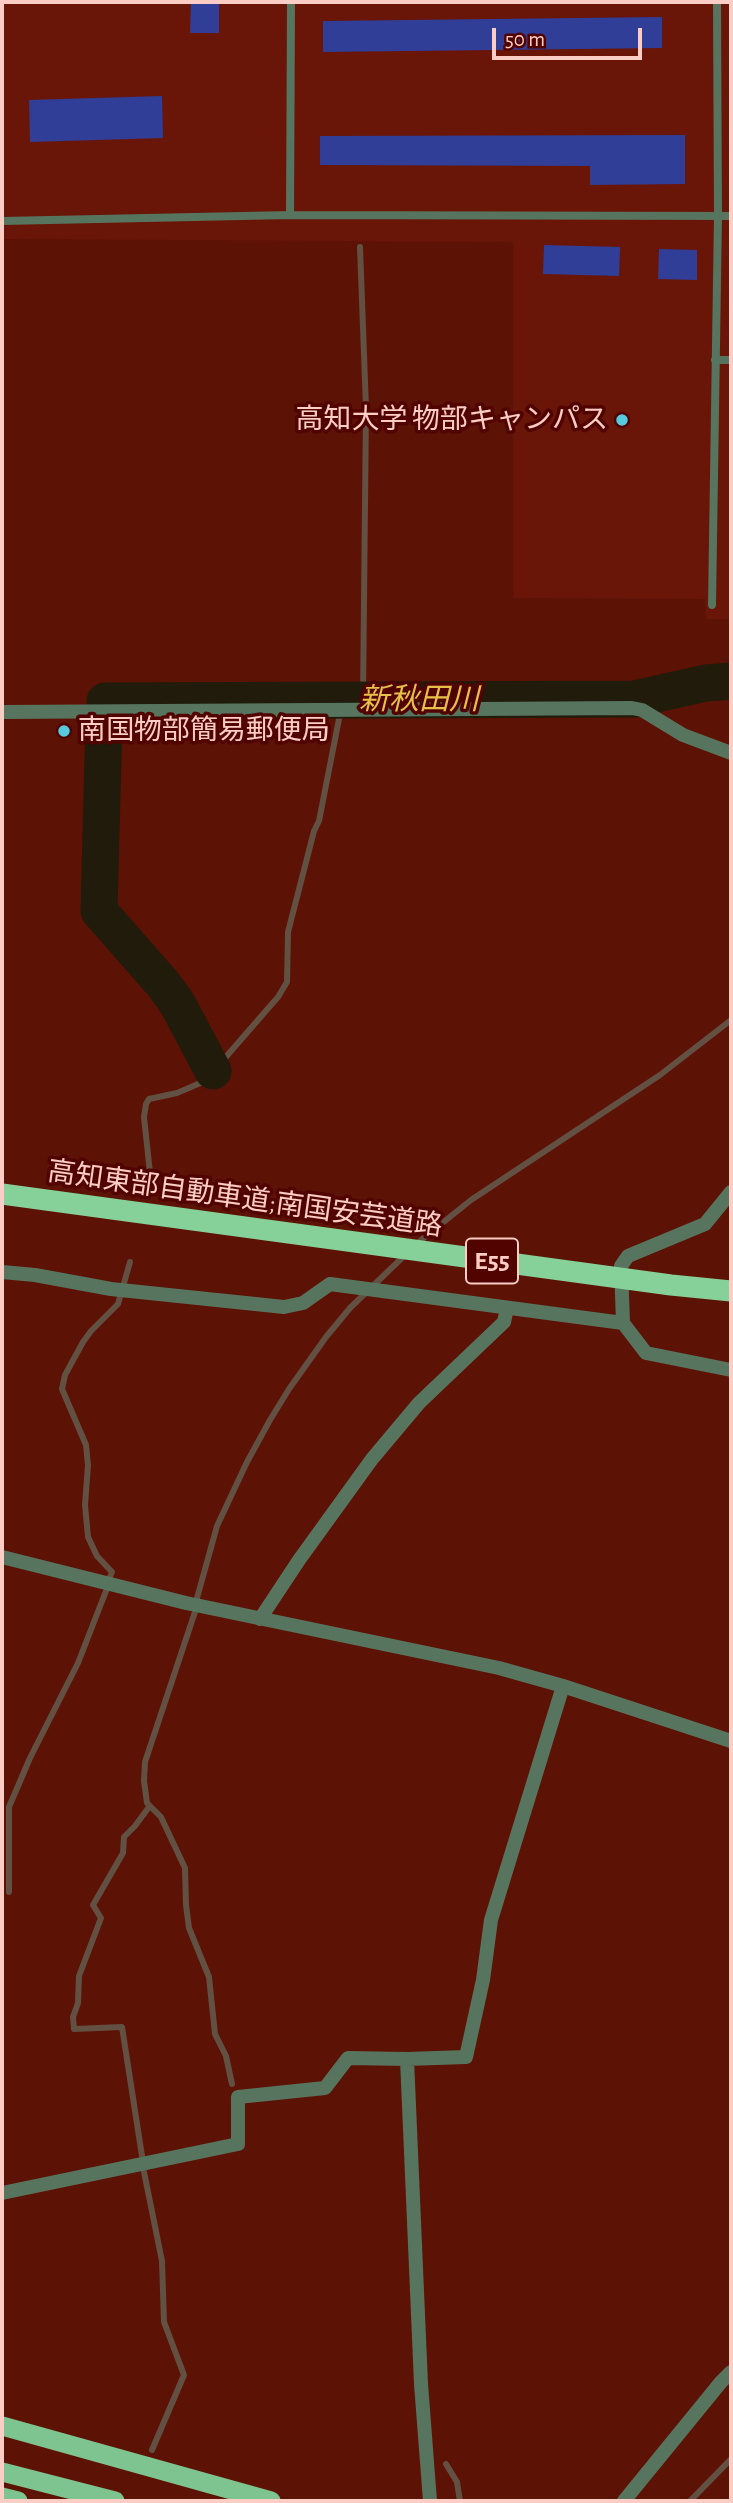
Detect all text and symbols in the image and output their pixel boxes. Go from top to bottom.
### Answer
scale bar [495,14,646,58]
text: 50 m [505,29,545,50]
place label: 高知大学 物部キャンパス [295,403,608,437]
marker: 高知大学 物部キャンパス [614,412,630,428]
water label: 新秋田川 [359,682,479,718]
place label: 南国物部簡易郵便局 [78,714,330,748]
marker: 南国物部簡易郵便局 [56,723,72,739]
street label: 高知東部自動車道;南国安芸道路 [45,1155,445,1243]
road number: E55 [466,1238,518,1284]

